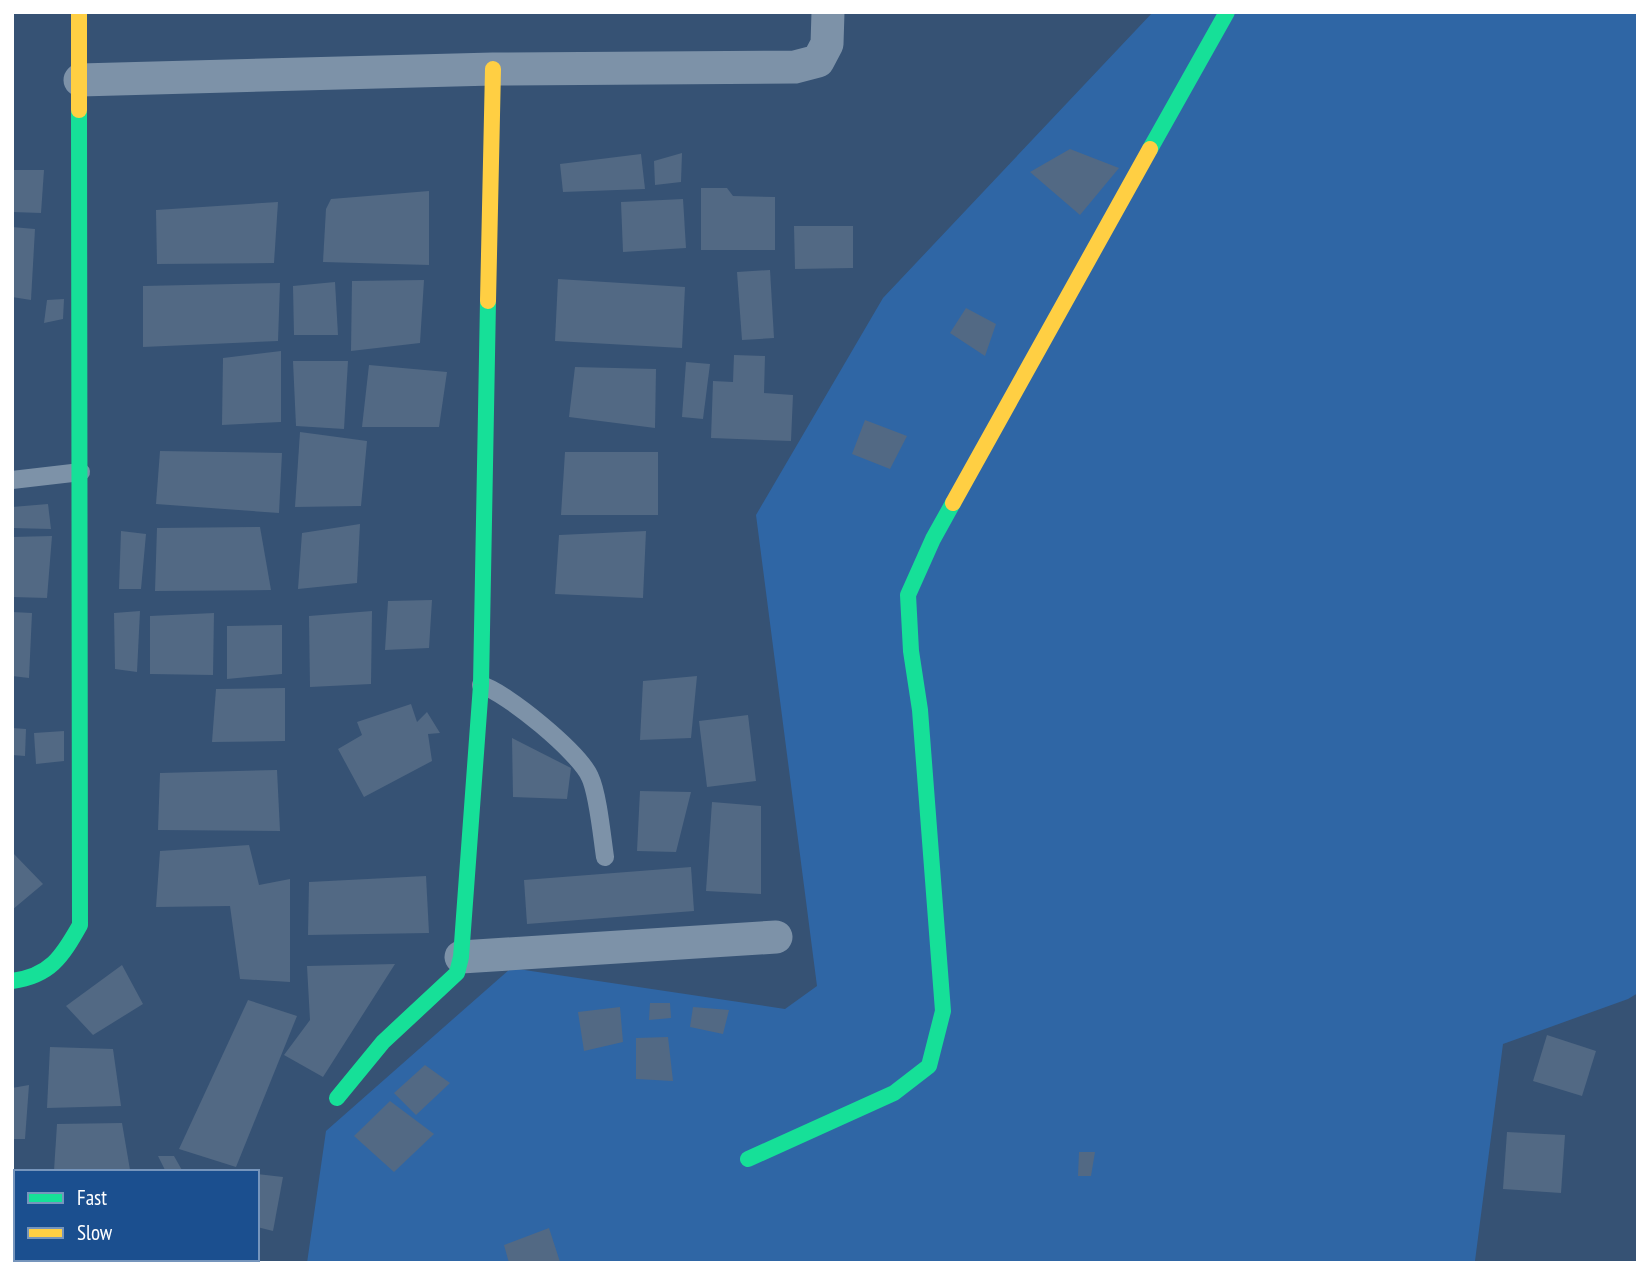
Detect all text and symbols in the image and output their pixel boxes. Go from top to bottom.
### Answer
legend [14,1170,259,1261]
text: Fast [77,1184,107,1211]
text: Slow [77,1219,113,1246]

